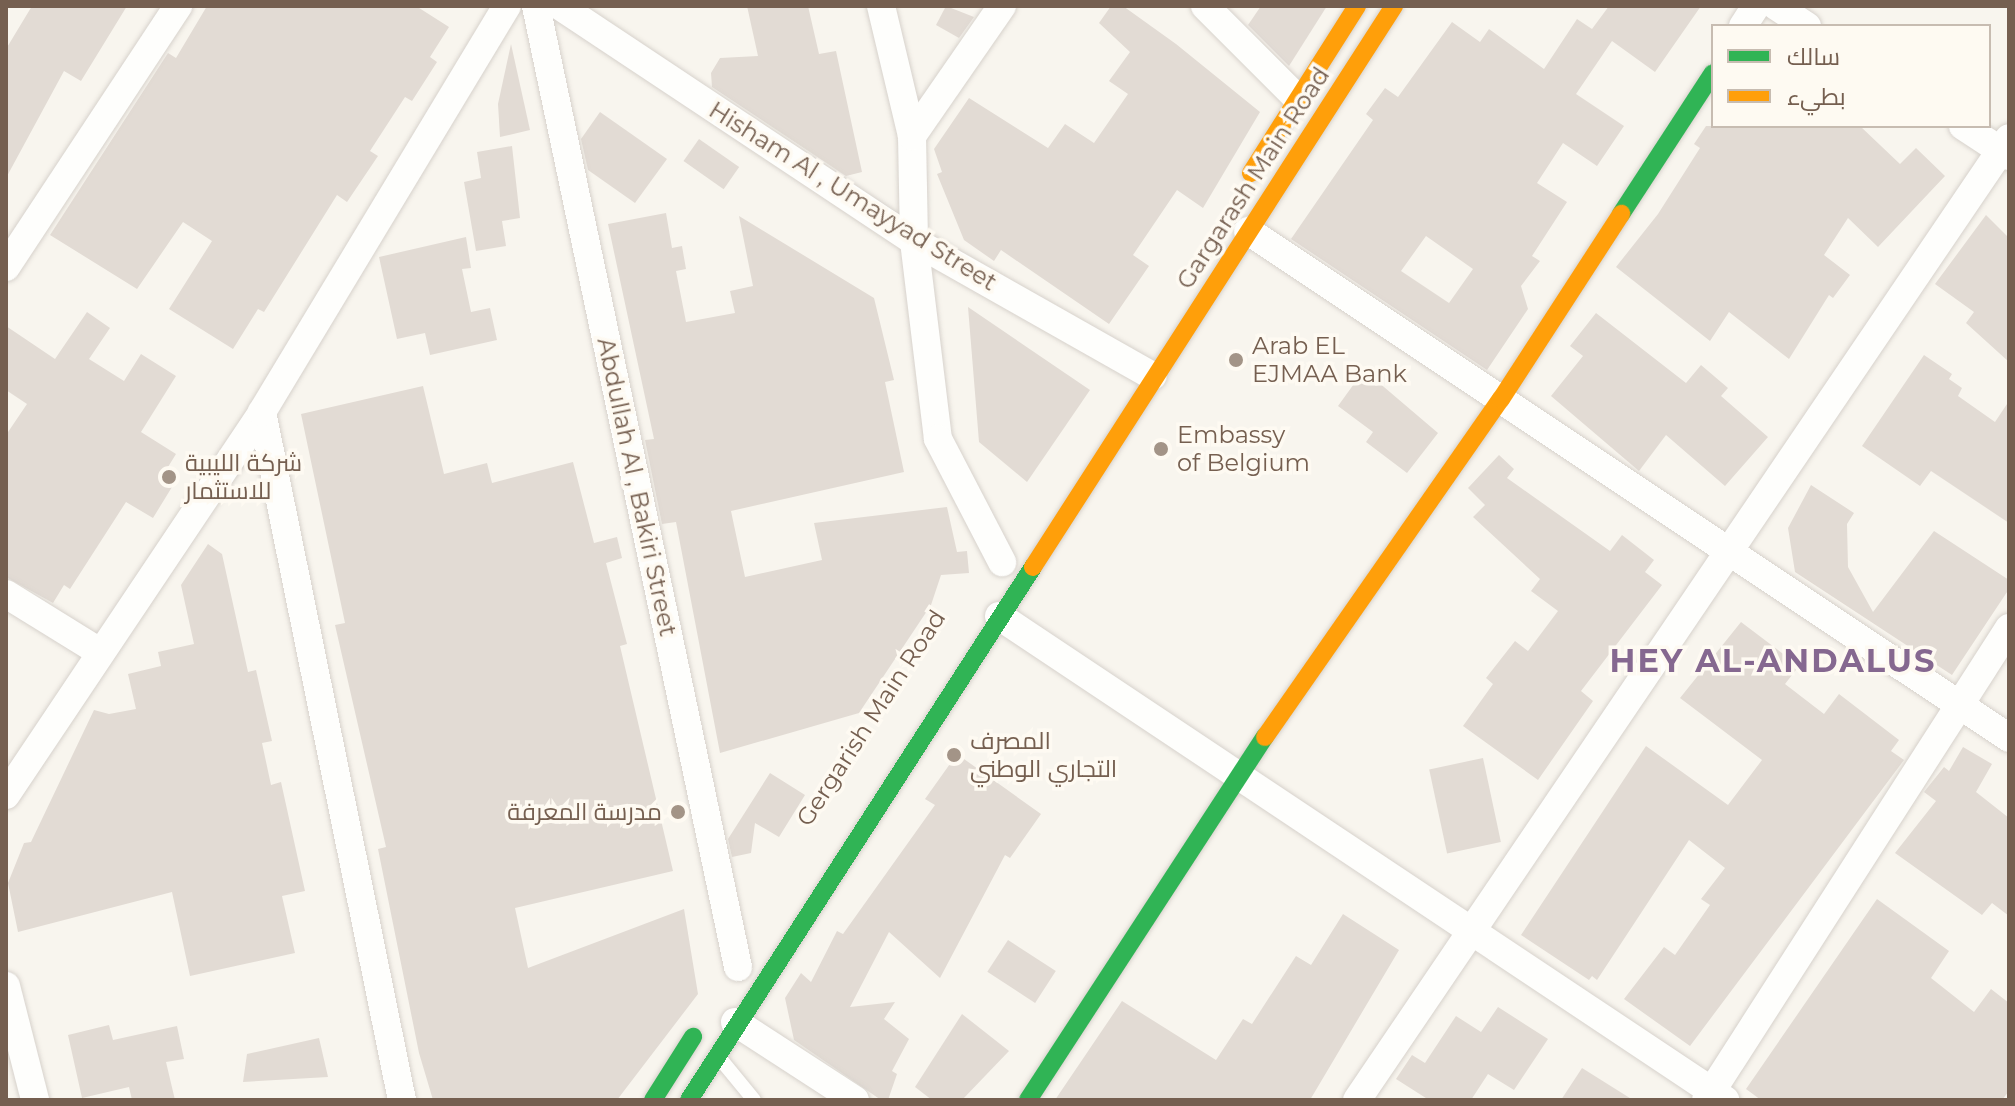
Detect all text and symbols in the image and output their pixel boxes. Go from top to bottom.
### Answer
legend [1711,24,1991,128]
text: سالك [1787,42,1840,71]
street label: Gargarash Main Road [1171,62,1335,294]
text: بطيء [1787,82,1846,111]
street label: Hisham Al , Umayyad Street [704,95,1002,297]
place label: Arab EL EJMAA Bank [1252,332,1407,388]
street label: Abdullah Al , Bakiri Street [591,335,683,639]
marker: Arab EL EJMAA Bank [1227,351,1245,369]
place label: Embassy of Belgium [1177,421,1310,477]
marker: Embassy of Belgium [1152,440,1170,458]
place label: شركة الليبية للاستثمار [185,449,302,505]
marker: شركة الليبية للاستثمار [160,468,178,486]
street label: Gergarish Main Road [790,605,952,831]
district label: HEY AL-ANDALUS [1610,642,1936,680]
place label: المصرف التجاري الوطني [970,727,1117,783]
marker: المصرف التجاري الوطني [945,746,963,764]
place label: مدرسة المعرفة [507,798,662,826]
marker: مدرسة المعرفة [669,803,687,821]

